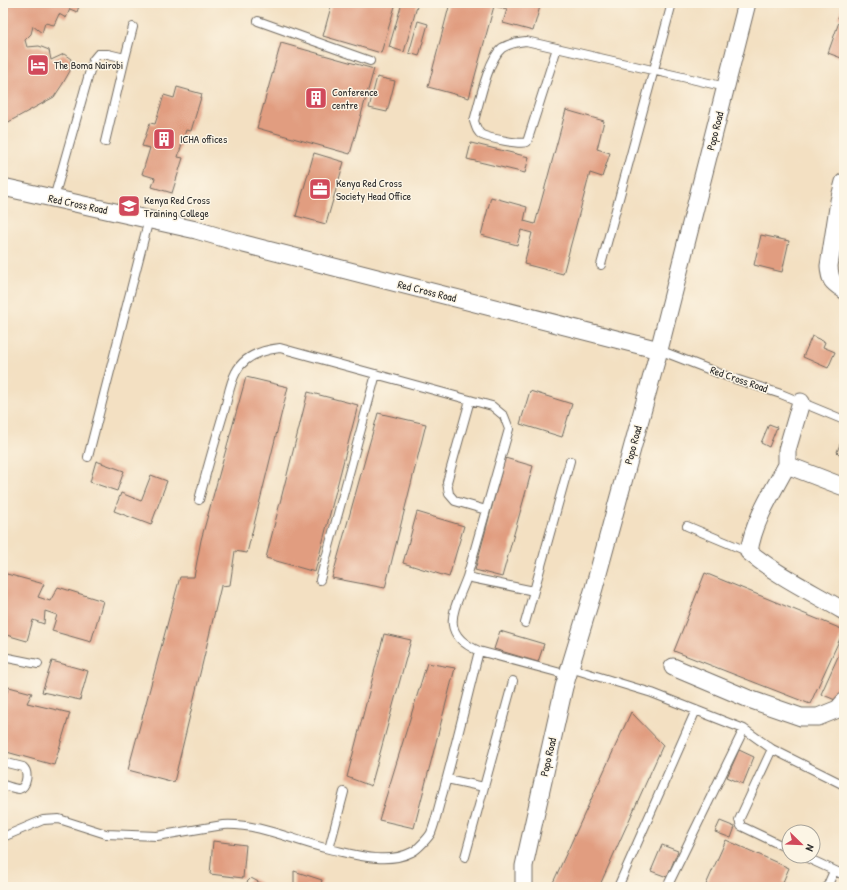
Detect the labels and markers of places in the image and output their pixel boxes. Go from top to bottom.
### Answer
hotel icon: The Boma Nairobi [25,52,51,78]
place label: The Boma Nairobi [54,58,123,72]
building icon: Conference centre [303,85,329,111]
place label: Conference centre [332,85,379,112]
building icon: ICHA offices [151,126,177,152]
place label: ICHA offices [180,132,227,146]
office icon: Kenya Red Cross Society Head Office [307,176,333,202]
place label: Kenya Red Cross Society Head Office [336,176,412,203]
school or university icon: Kenya Red Cross Training College [116,193,142,219]
place label: Kenya Red Cross Training College [144,193,210,220]

